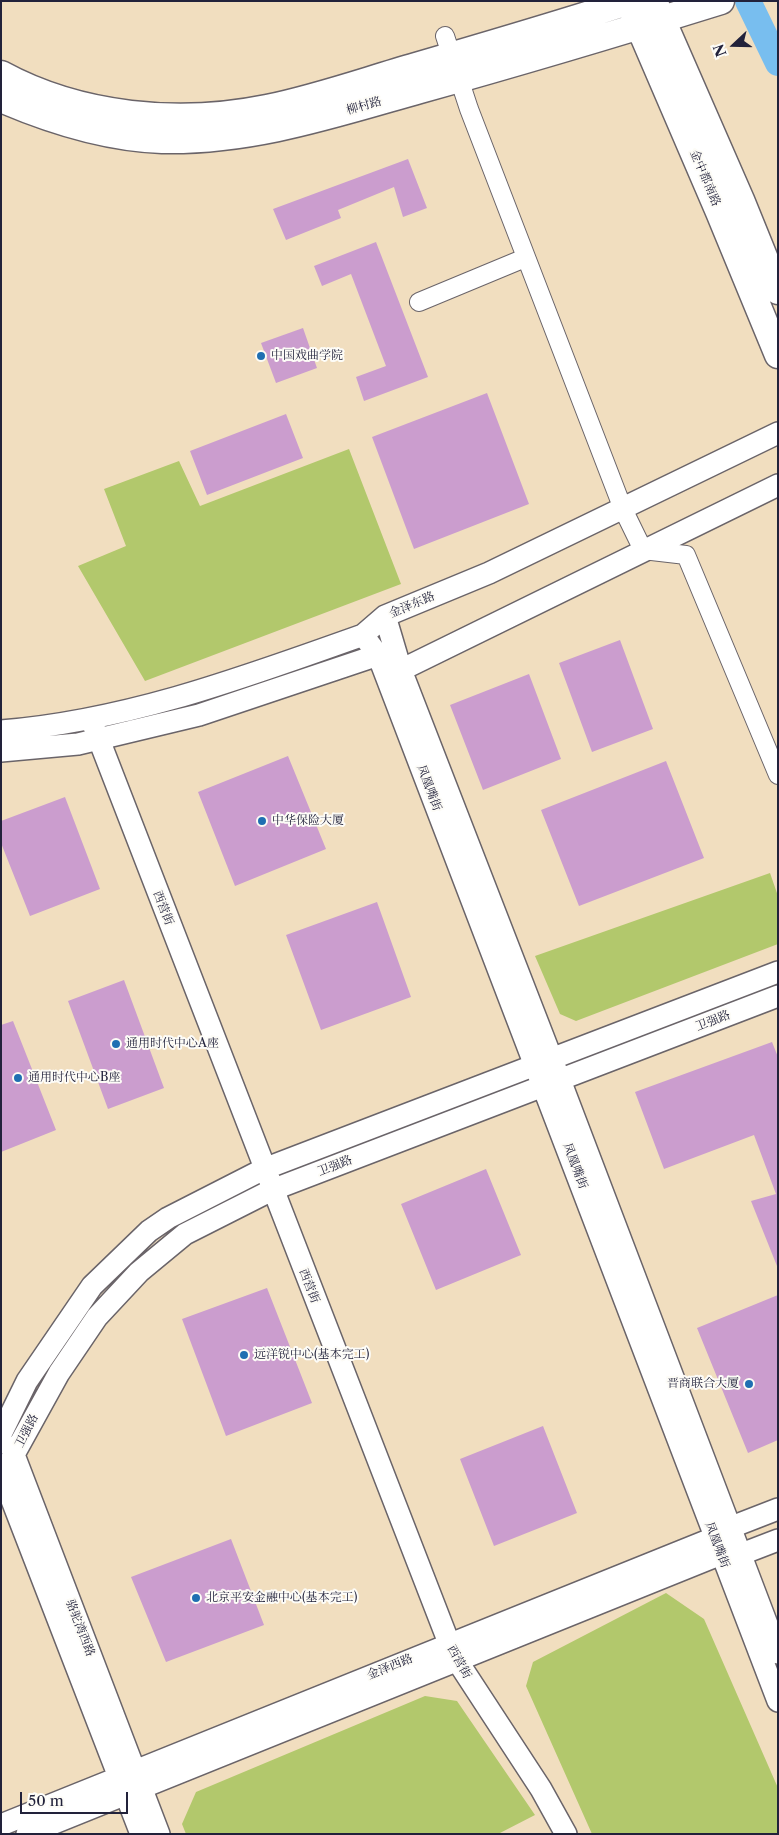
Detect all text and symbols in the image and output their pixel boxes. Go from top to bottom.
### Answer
north arrow [709,20,759,70]
text: N [709,41,731,59]
street label: 柳村路 [345,94,383,118]
street label: 金中都南路 [687,148,723,208]
place label: 中国戏曲学院 [271,349,343,363]
marker: 中国戏曲学院 [255,350,267,362]
street label: 金泽东路 [387,589,437,621]
street label: 凤凰嘴街 [414,763,444,813]
place label: 中华保险大厦 [272,814,344,828]
marker: 中华保险大厦 [256,815,268,827]
street label: 西营街 [150,889,176,927]
street label: 卫强路 [694,1008,732,1034]
place label: 通用时代中心A座 [126,1037,219,1051]
marker: 通用时代中心A座 [110,1038,122,1050]
place label: 通用时代中心B座 [28,1071,120,1085]
marker: 通用时代中心B座 [12,1072,24,1084]
street label: 凤凰嘴街 [560,1141,590,1191]
street label: 卫强路 [316,1153,354,1179]
street label: 西营街 [296,1267,322,1305]
place label: 远洋锐中心(基本完工) [254,1348,369,1362]
marker: 远洋锐中心(基本完工) [238,1349,250,1361]
place label: 晋商联合大厦 [667,1377,739,1391]
marker: 晋商联合大厦 [743,1378,755,1390]
street label: 卫强路 [12,1412,42,1450]
street label: 凤凰嘴街 [702,1520,732,1570]
place label: 北京平安金融中心(基本完工) [206,1591,357,1605]
marker: 北京平安金融中心(基本完工) [190,1592,202,1604]
street label: 骆驼湾西路 [63,1597,97,1659]
street label: 西营街 [444,1643,474,1681]
street label: 金泽西路 [365,1651,415,1683]
scale bar [22,1782,130,1814]
text: 50 m [28,1791,64,1810]

